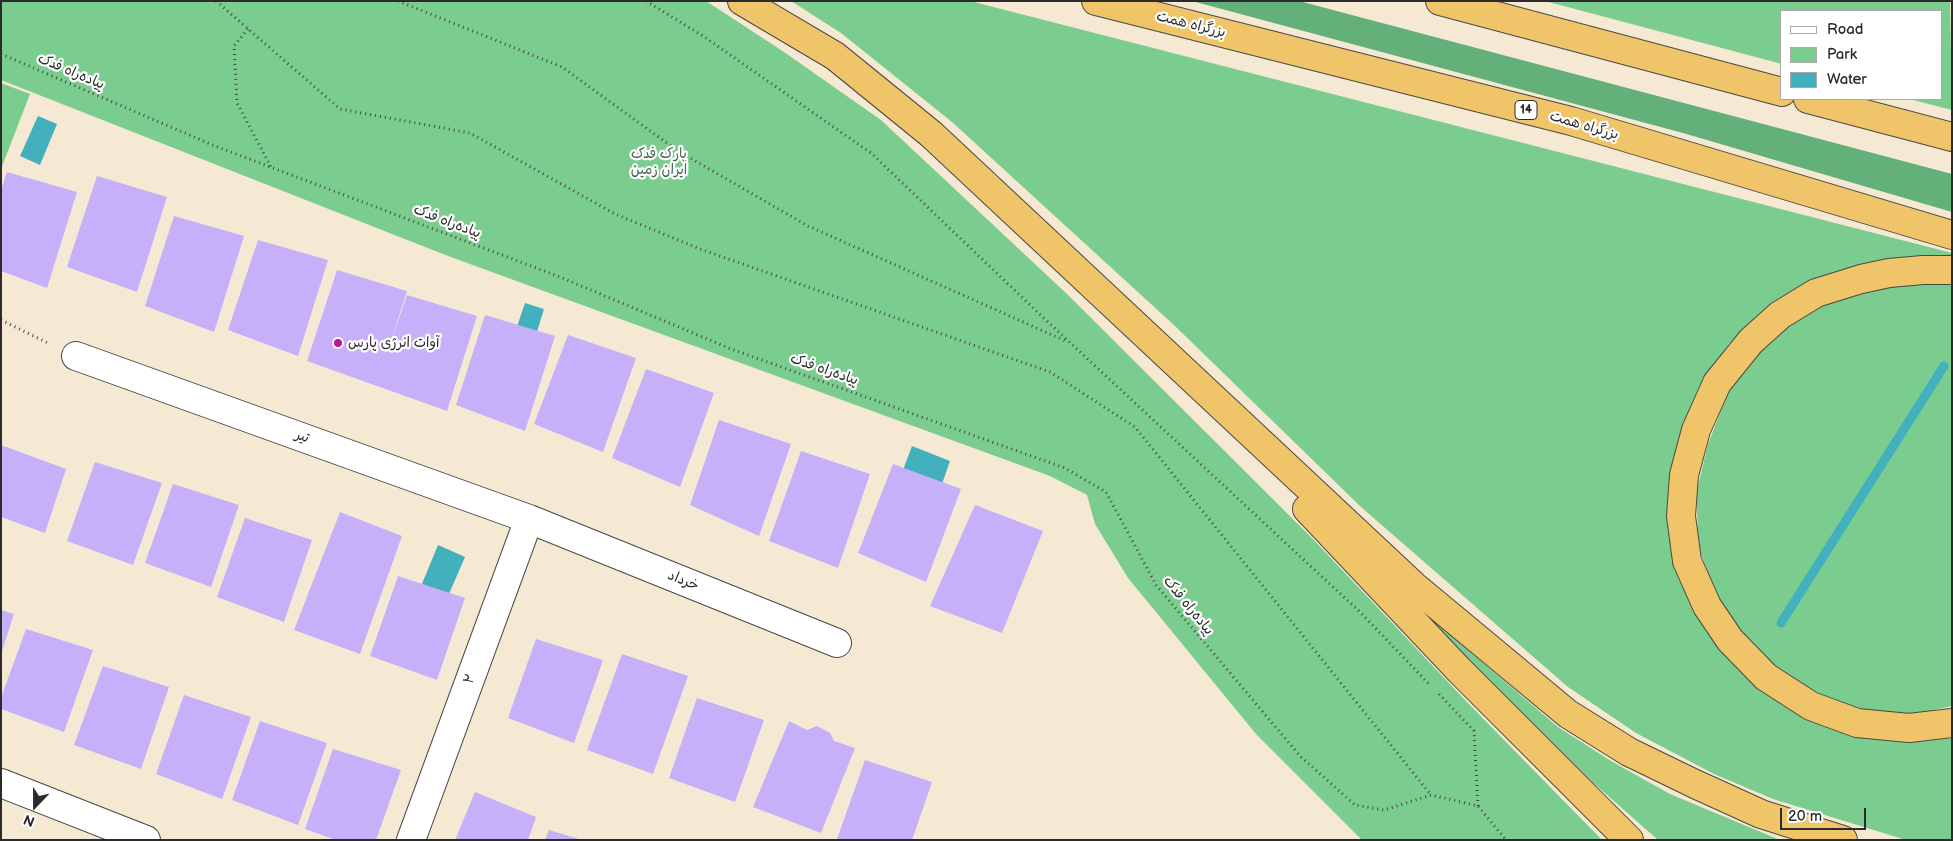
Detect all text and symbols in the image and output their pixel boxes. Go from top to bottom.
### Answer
street label: بزرگراه همت [1155,8,1227,42]
legend [1780,10,1943,100]
text: Road [1827,20,1863,39]
text: Park [1827,45,1857,64]
street label: پیاده‌راه فدک [35,50,107,94]
text: Water [1827,70,1867,89]
road number: 14 [1515,100,1537,120]
street label: بزرگراه همت [1548,108,1620,144]
park label: پارک فدک ایران زمین [631,146,687,178]
street label: پیاده‌راه فدک [411,201,483,243]
place label: آوات انرژی پارس [348,335,439,351]
marker: آوات انرژی پارس [332,337,344,349]
street label: پیاده‌راه فدک [788,351,860,389]
street label: تیر [292,427,312,447]
street label: خرداد [665,567,701,595]
street label: پیاده‌راه فدک [1159,573,1217,639]
street label: ۲ [460,672,480,686]
north arrow [10,781,60,831]
scale bar [1783,798,1869,830]
text: 20 m [1788,807,1822,826]
text: N [21,811,37,830]

